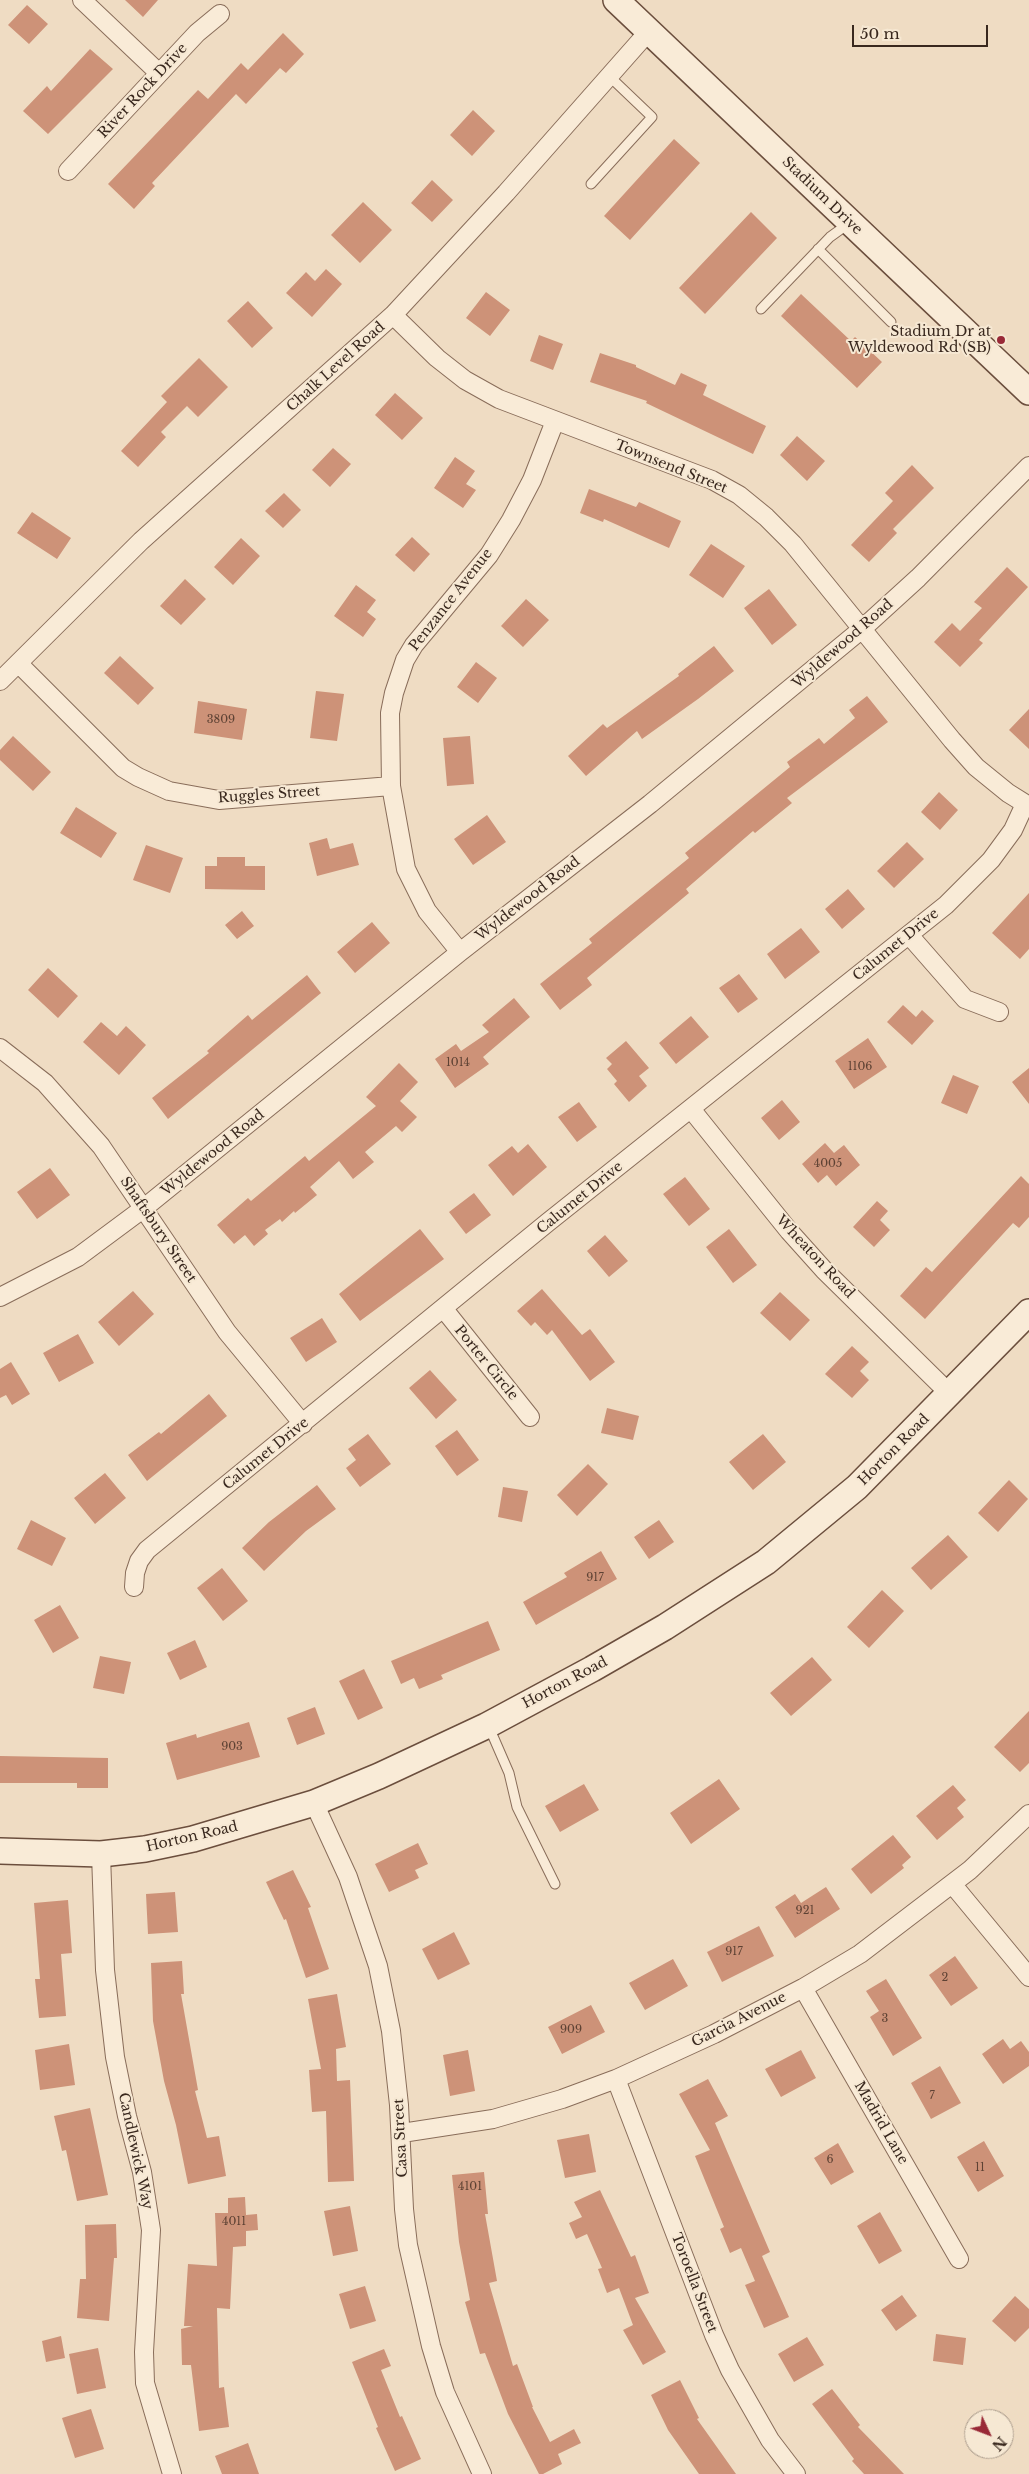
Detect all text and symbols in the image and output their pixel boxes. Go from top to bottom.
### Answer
scale bar [854,15,990,47]
text: 50 m [860,24,900,43]
street label: River Rock Drive [95,40,191,142]
street label: Stadium Drive [779,154,865,238]
street label: Chalk Level Road [284,319,388,415]
place label: Stadium Dr at Wyldewood Rd (SB) [848,324,991,357]
marker: Stadium Dr at Wyldewood Rd (SB) [995,334,1007,346]
street label: Townsend Street [612,437,730,497]
street label: Penzance Avenue [406,546,496,654]
street label: Wyldewood Road [789,596,897,692]
house number: 3809 [207,713,235,727]
street label: Ruggles Street [217,783,321,807]
street label: Wyldewood Road [473,853,583,945]
street label: Calumet Drive [850,905,942,985]
house number: 1014 [446,1056,470,1070]
house number: 1106 [848,1060,872,1074]
street label: Wyldewood Road [158,1106,268,1200]
house number: 4005 [814,1157,842,1171]
street label: Calumet Drive [534,1158,626,1238]
street label: Shaftsbury Street [116,1174,200,1286]
street label: Wheaton Road [772,1212,858,1302]
street label: Porter Circle [451,1322,521,1404]
street label: Horton Road [855,1411,933,1489]
street label: Calumet Drive [220,1414,312,1494]
house number: 917 [586,1571,604,1585]
street label: Horton Road [520,1654,610,1712]
house number: 903 [221,1740,243,1754]
street label: Horton Road [144,1818,240,1856]
house number: 921 [796,1904,814,1918]
house number: 917 [725,1945,743,1959]
house number: 2 [942,1971,948,1985]
street label: Garcia Avenue [689,1989,789,2051]
house number: 3 [882,2012,888,2026]
house number: 909 [560,2023,582,2037]
street label: Madrid Lane [850,2079,912,2167]
house number: 7 [929,2089,935,2103]
street label: Candlewick Way [114,2091,156,2211]
street label: Casa Street [391,2098,411,2178]
house number: 6 [826,2153,834,2167]
house number: 11 [975,2161,985,2175]
house number: 4101 [458,2180,482,2194]
house number: 4011 [222,2215,246,2229]
street label: Toroella Street [667,2231,721,2335]
north arrow [964,2409,1014,2459]
text: N [988,2433,1010,2454]

